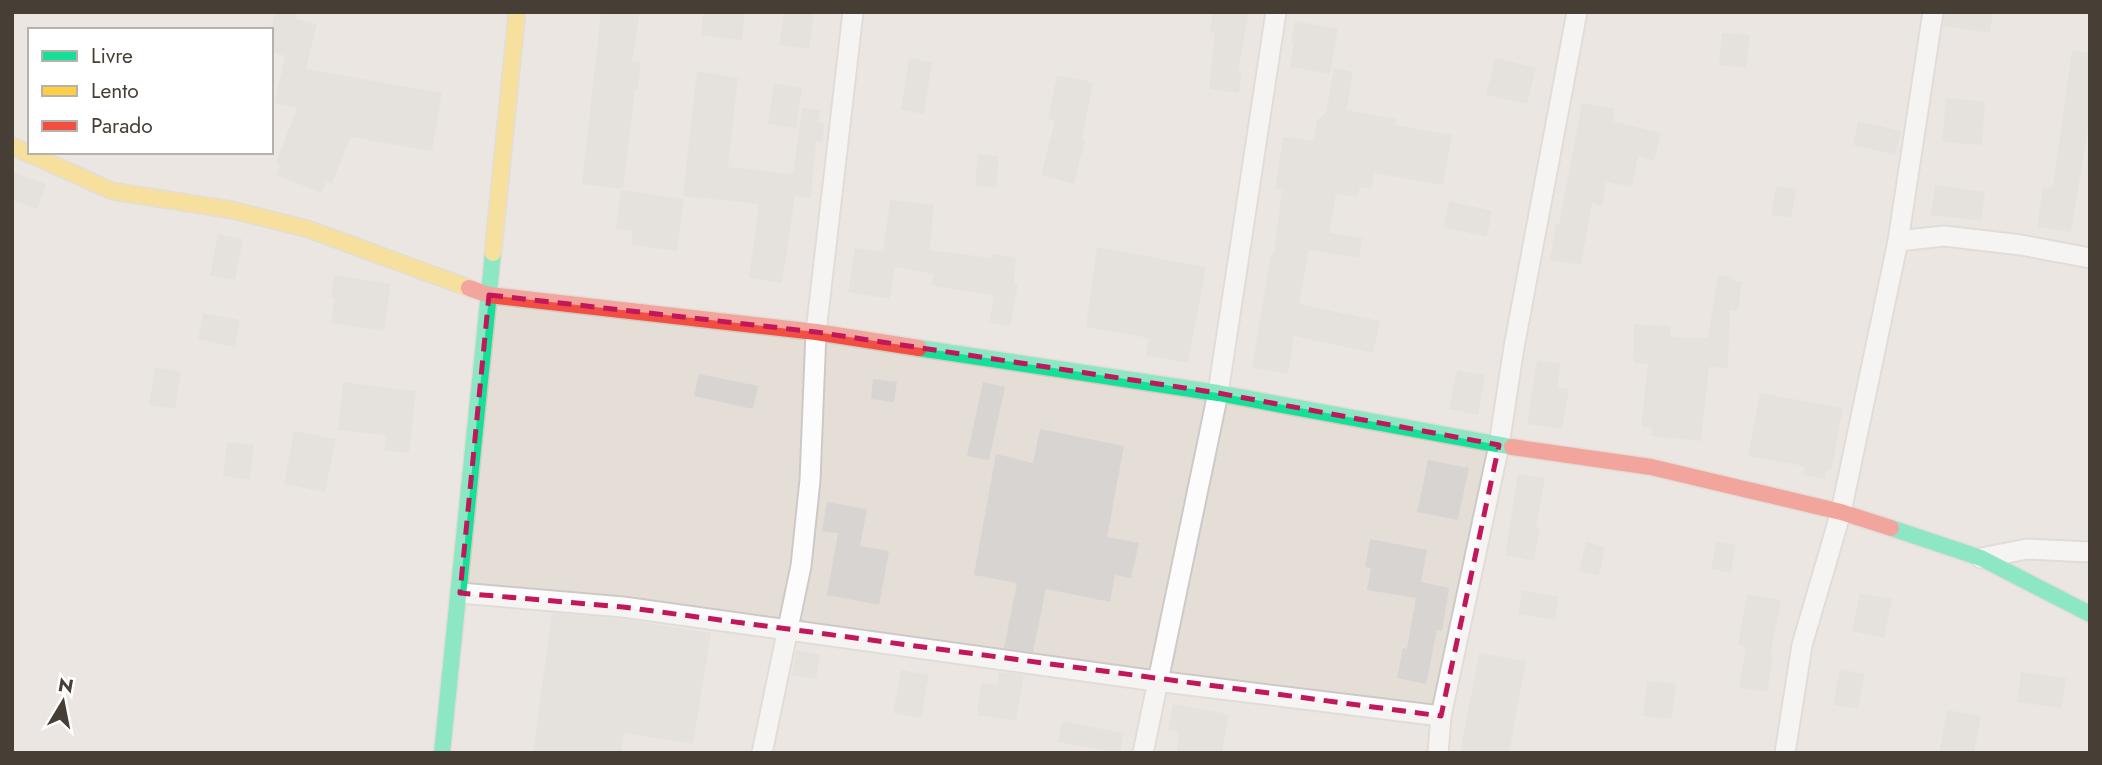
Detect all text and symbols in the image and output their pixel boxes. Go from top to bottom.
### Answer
legend [28,28,273,154]
text: Livre [91,41,133,71]
text: Lento [91,76,139,106]
text: Parado [91,111,153,141]
north arrow [28,667,98,737]
text: N [56,671,76,700]

